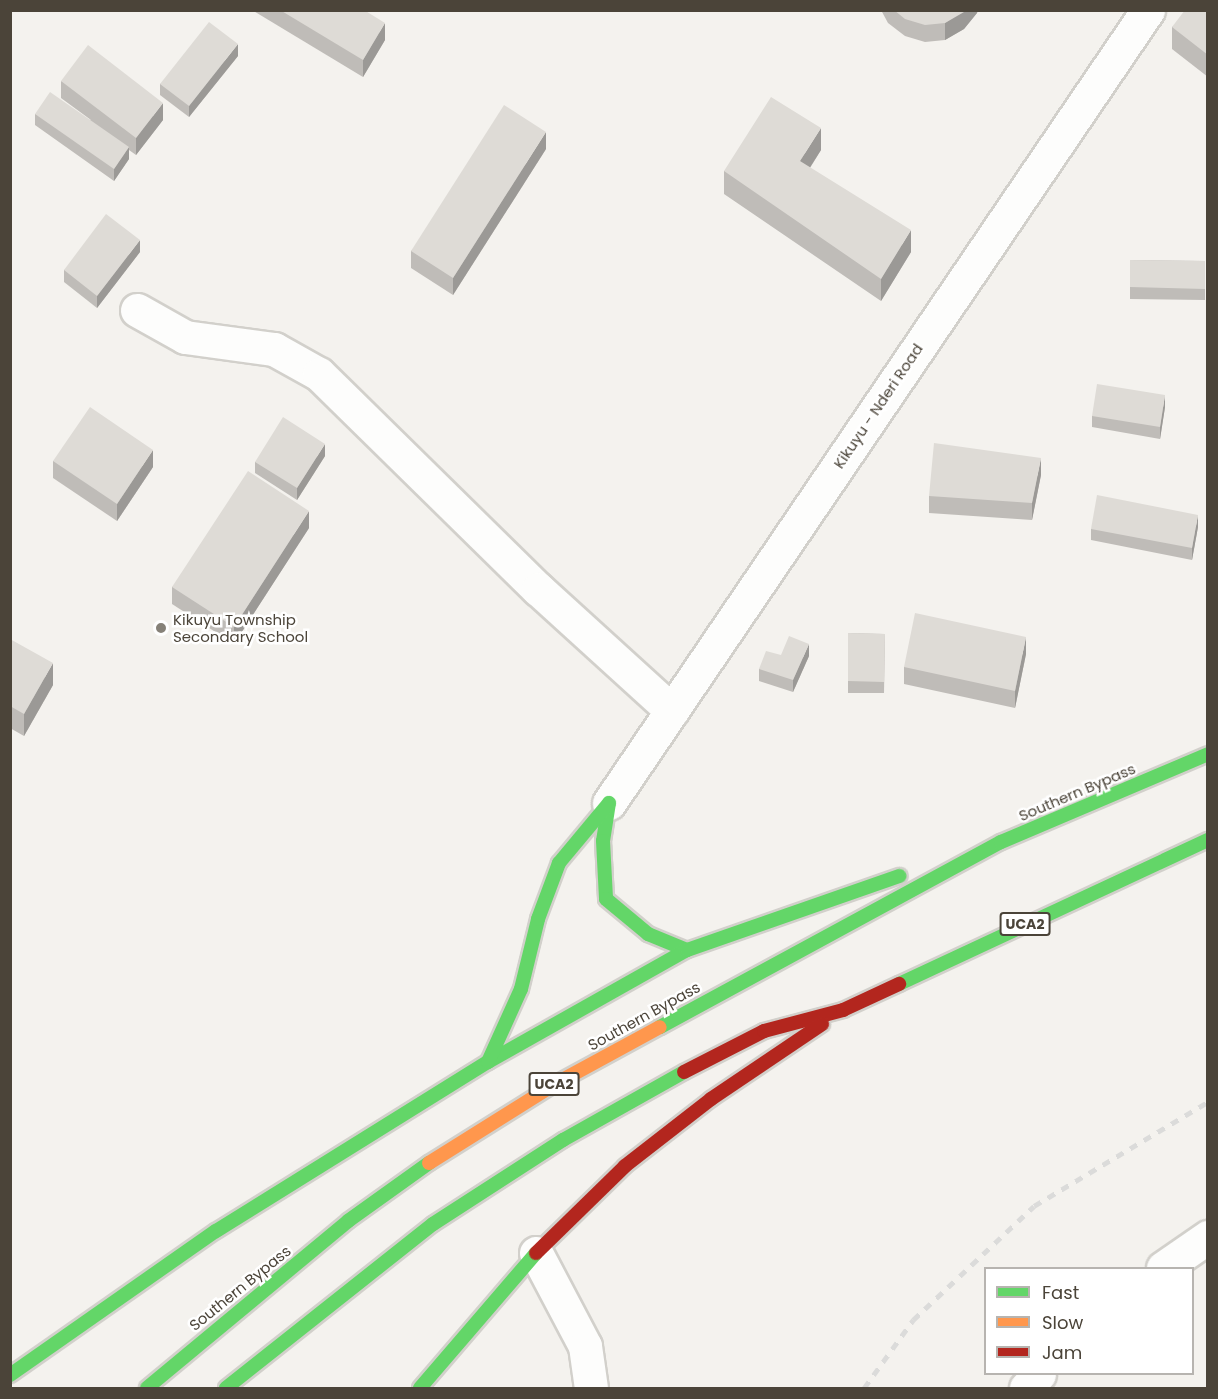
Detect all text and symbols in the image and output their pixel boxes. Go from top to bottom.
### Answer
street label: Kikuyu - Nderi Road [830,340,926,472]
place label: Kikuyu Township Secondary School [173,610,308,645]
marker: Kikuyu Township Secondary School [154,621,168,635]
street label: Southern Bypass [1016,759,1138,825]
road number: UCA2 [1000,913,1050,935]
street label: Southern Bypass [585,978,703,1054]
road number: UCA2 [528,1073,580,1095]
street label: Southern Bypass [186,1242,294,1334]
legend [984,1267,1194,1375]
text: Fast [1042,1280,1079,1305]
text: Slow [1042,1310,1083,1335]
text: Jam [1042,1340,1082,1365]

